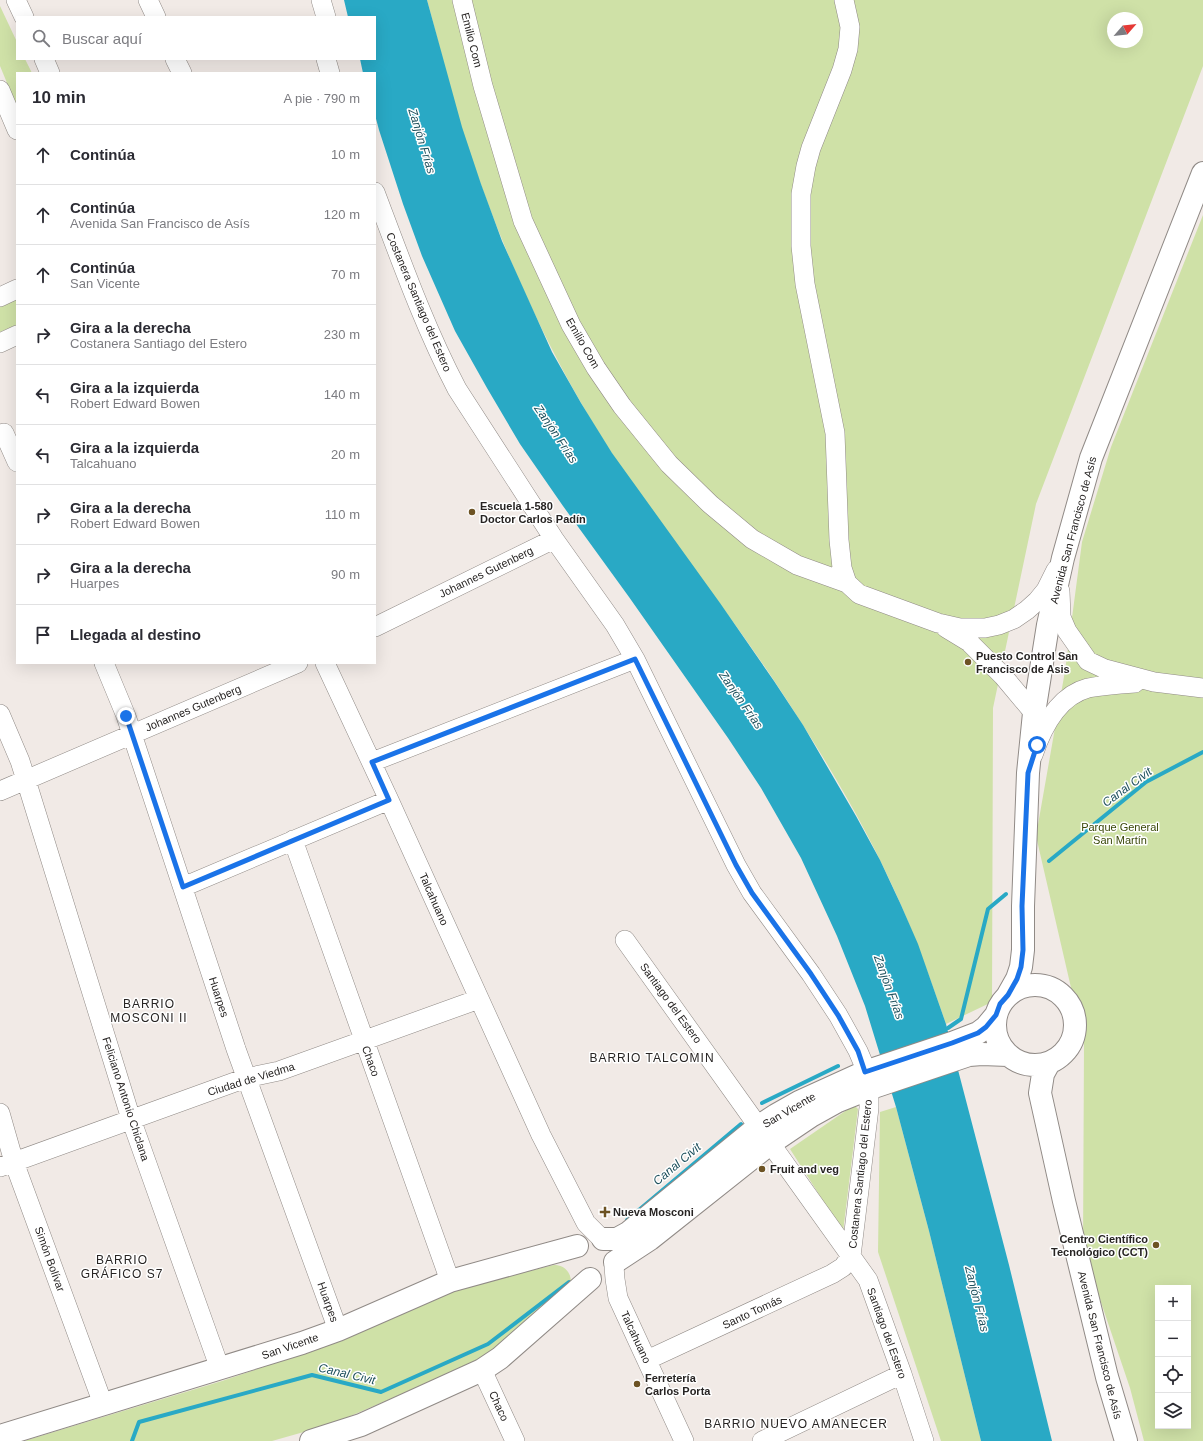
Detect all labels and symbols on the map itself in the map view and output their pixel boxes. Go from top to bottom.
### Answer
street label: Emilio Com [459,11,485,69]
north arrow [1107,12,1143,48]
water label: Zanjón Frías [405,106,439,175]
street label: Costanera Santiago del Estero [384,231,454,373]
street label: Emilio Com [564,316,602,370]
water label: Zanjón Frías [531,401,581,466]
street label: Avenida San Francisco de Asís [1048,455,1099,605]
place label: Escuela 1-580 Doctor Carlos Padín [480,500,586,525]
marker: Escuela 1-580 Doctor Carlos Padín [467,507,477,517]
street label: Johannes Gutenberg [437,544,535,600]
place label: Puesto Control San Francisco de Asis [976,650,1078,675]
marker: Puesto Control San Francisco de Asis [963,657,973,667]
water label: Zanjón Frías [715,668,766,732]
street label: Johannes Gutenberg [143,682,243,734]
route end [117,707,135,725]
route start [1028,736,1046,754]
water label: Canal Civit [1099,764,1155,810]
park label: Parque General San Martín [1081,821,1159,846]
street label: Talcahuano [417,871,451,927]
water label: Zanjón Frías [871,952,907,1021]
street label: Santiago del Estero [638,961,704,1045]
street label: Huarpes [207,975,231,1019]
district label: BARRIO MOSCONI II [110,997,188,1025]
street label: Feliciano Antonio Chiclana [100,1035,152,1163]
street label: Chaco [360,1044,382,1078]
district label: BARRIO TALCOMIN [589,1051,715,1065]
street label: Ciudad de Viedma [206,1060,297,1098]
street label: San Vicente [760,1090,818,1130]
street label: Costanera Santiago del Estero [846,1099,874,1249]
water label: Canal Civit [650,1140,704,1188]
place label: Fruit and veg [770,1163,839,1175]
marker: Fruit and veg [757,1164,767,1174]
place label: Nueva Mosconi [613,1206,694,1218]
marker: Nueva Mosconi [600,1207,610,1217]
street label: Simón Bolívar [33,1225,67,1294]
place label: Centro Científico Tecnológico (CCT) [1051,1233,1148,1258]
marker: Centro Científico Tecnológico (CCT) [1151,1240,1161,1250]
district label: BARRIO GRÁFICO S7 [81,1253,163,1281]
water label: Zanjón Frías [962,1264,992,1333]
street label: Avenida San Francisco de Asís [1076,1270,1124,1421]
street label: Huarpes [315,1280,341,1324]
street label: Santiago del Estero [865,1286,909,1380]
street label: Santo Tomás [720,1293,784,1331]
street label: Talcahuano [619,1309,653,1365]
street label: San Vicente [260,1331,320,1361]
water label: Canal Civit [317,1361,377,1387]
place label: Ferretería Carlos Porta [645,1372,711,1397]
marker: Ferretería Carlos Porta [632,1379,642,1389]
street label: Chaco [487,1389,511,1423]
district label: BARRIO NUEVO AMANECER [704,1417,888,1431]

